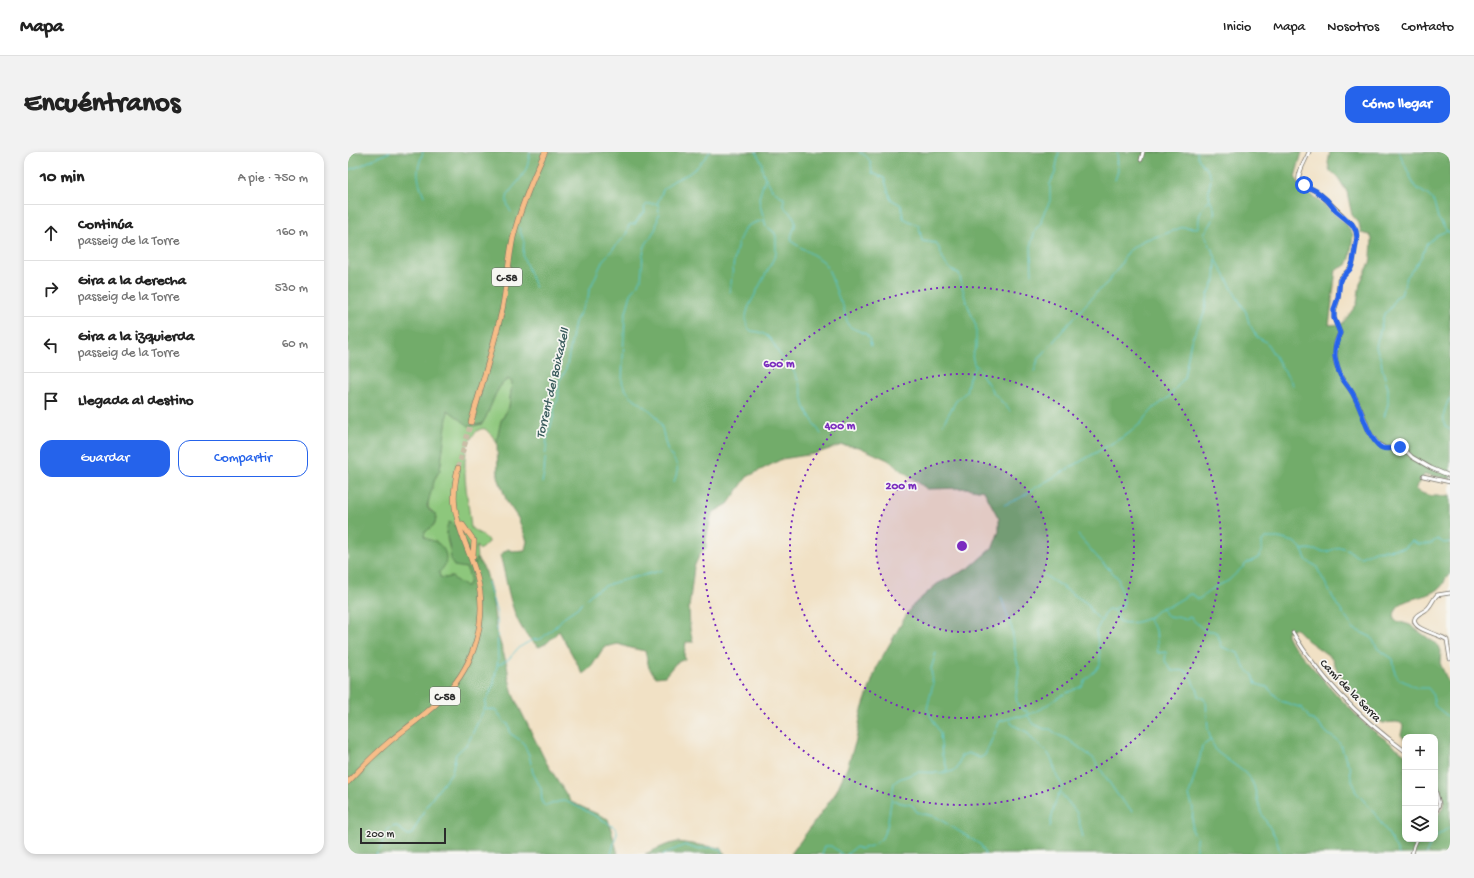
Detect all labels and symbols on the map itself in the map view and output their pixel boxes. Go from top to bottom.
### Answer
route start [1295,176,1313,194]
road number: C-58 [492,268,522,286]
water label: Torrent del Boixadell [533,326,574,440]
text: 600 m [763,358,795,372]
text: 400 m [824,420,856,434]
route end [1391,438,1409,456]
text: 200 m [886,480,917,494]
centre of rings [955,539,969,553]
street label: Camí de la Serra [1316,657,1383,726]
road number: C-58 [430,687,460,705]
scale bar [360,826,446,845]

